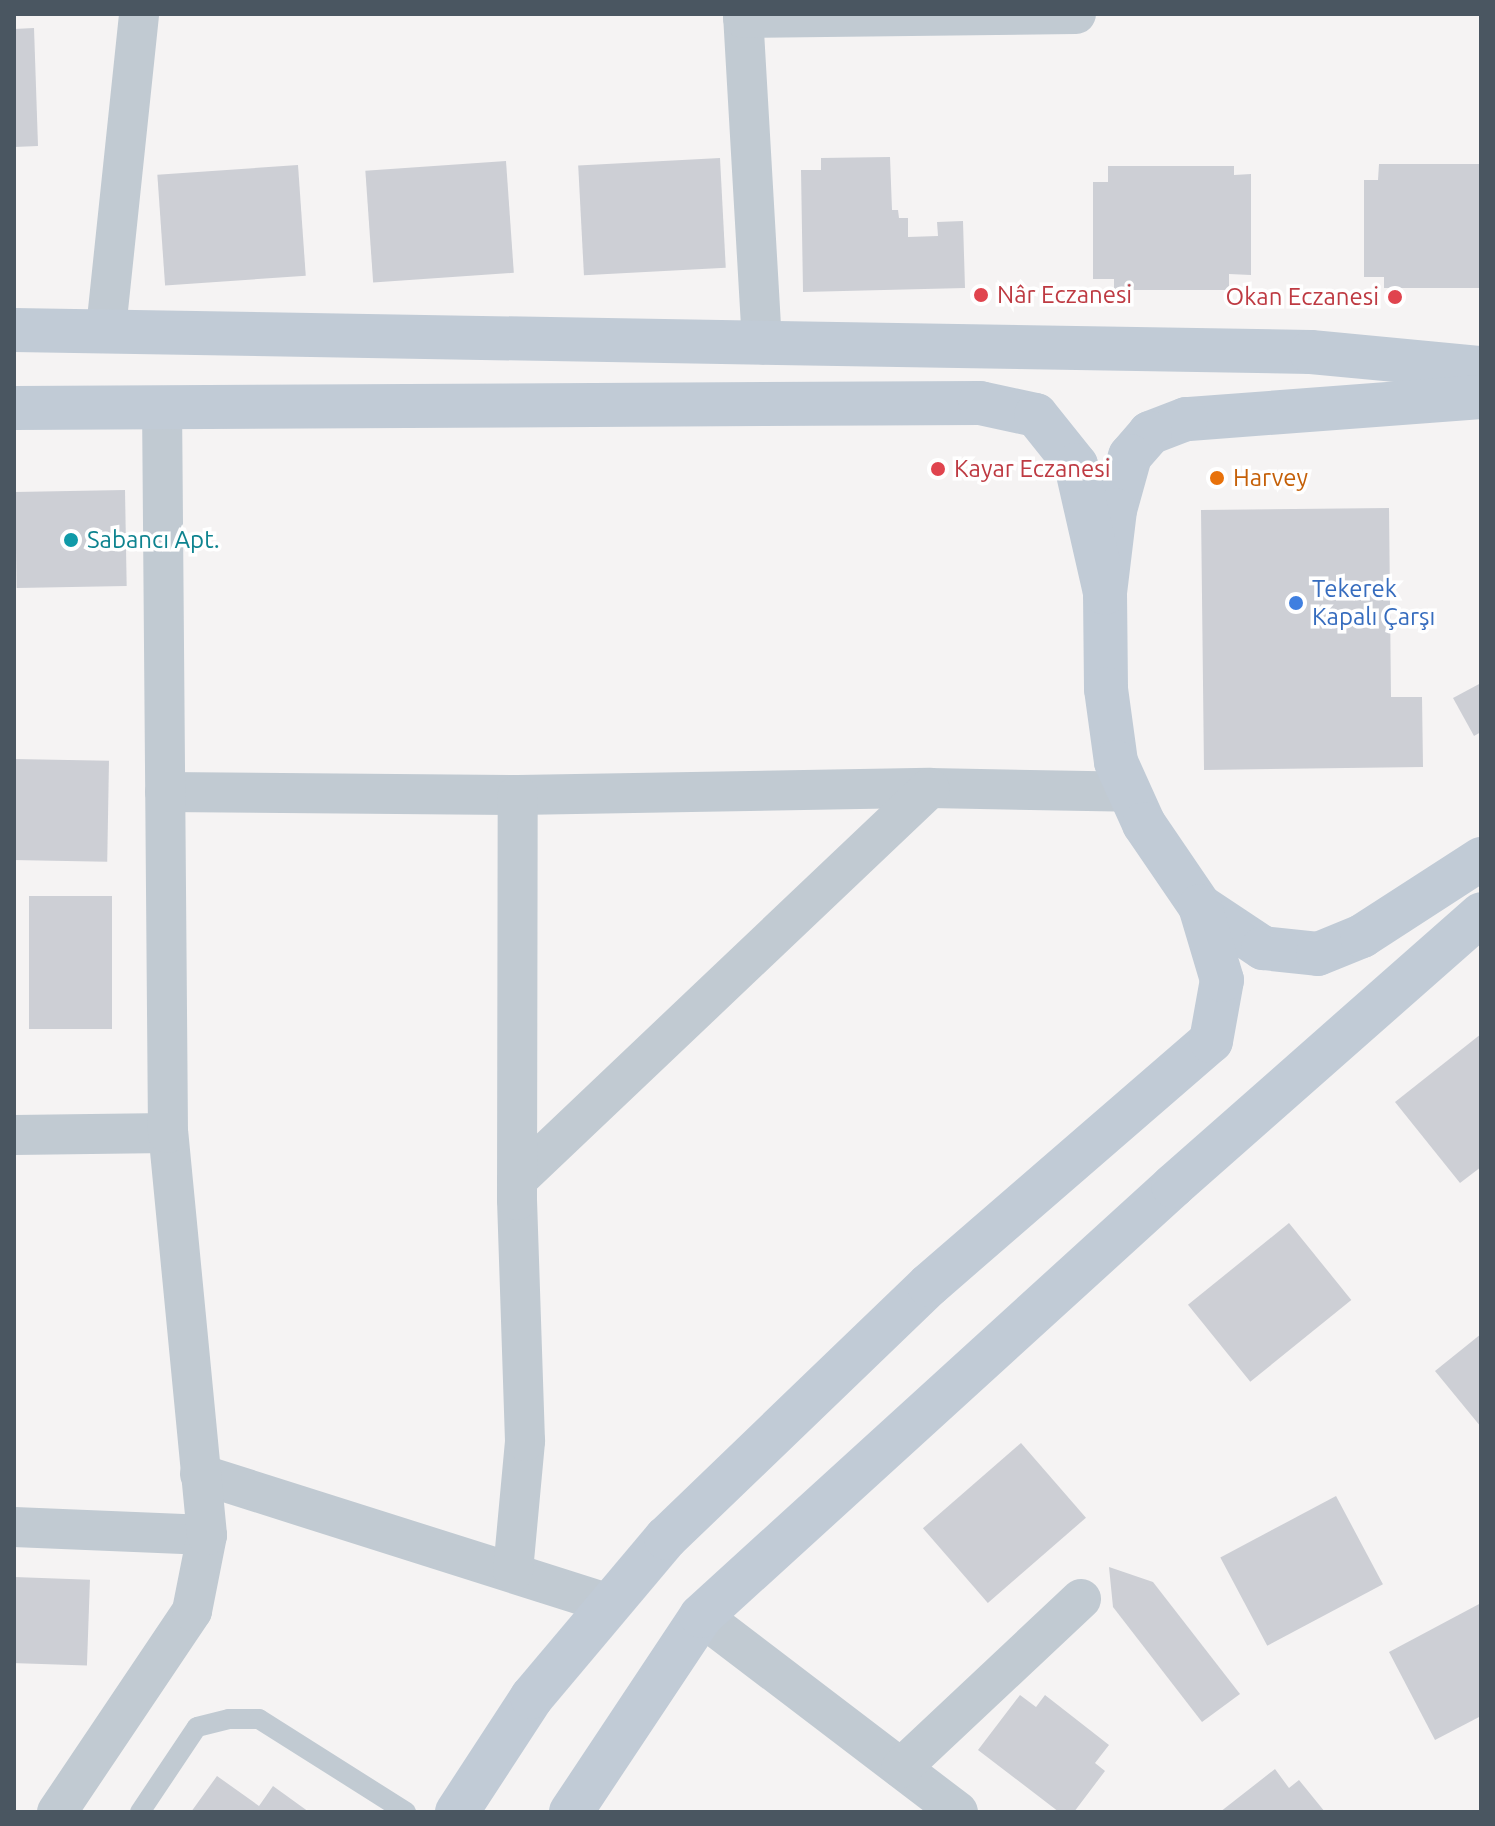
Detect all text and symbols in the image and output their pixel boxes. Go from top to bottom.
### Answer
place label: Nâr Eczanesi [997,281,1132,309]
place label: Okan Eczanesi [1226,283,1379,311]
marker: Nâr Eczanesi [972,286,990,304]
marker: Okan Eczanesi [1386,288,1404,306]
place label: Kayar Eczanesi [954,455,1111,483]
marker: Kayar Eczanesi [929,460,947,478]
place label: Harvey [1233,464,1308,492]
marker: Harvey [1208,469,1226,487]
place label: Sabancı Apt. [87,526,220,554]
marker: Sabancı Apt. [62,531,80,549]
place label: Tekerek Kapalı Çarşı [1312,575,1435,631]
marker: Tekerek Kapalı Çarşı [1287,594,1305,612]

